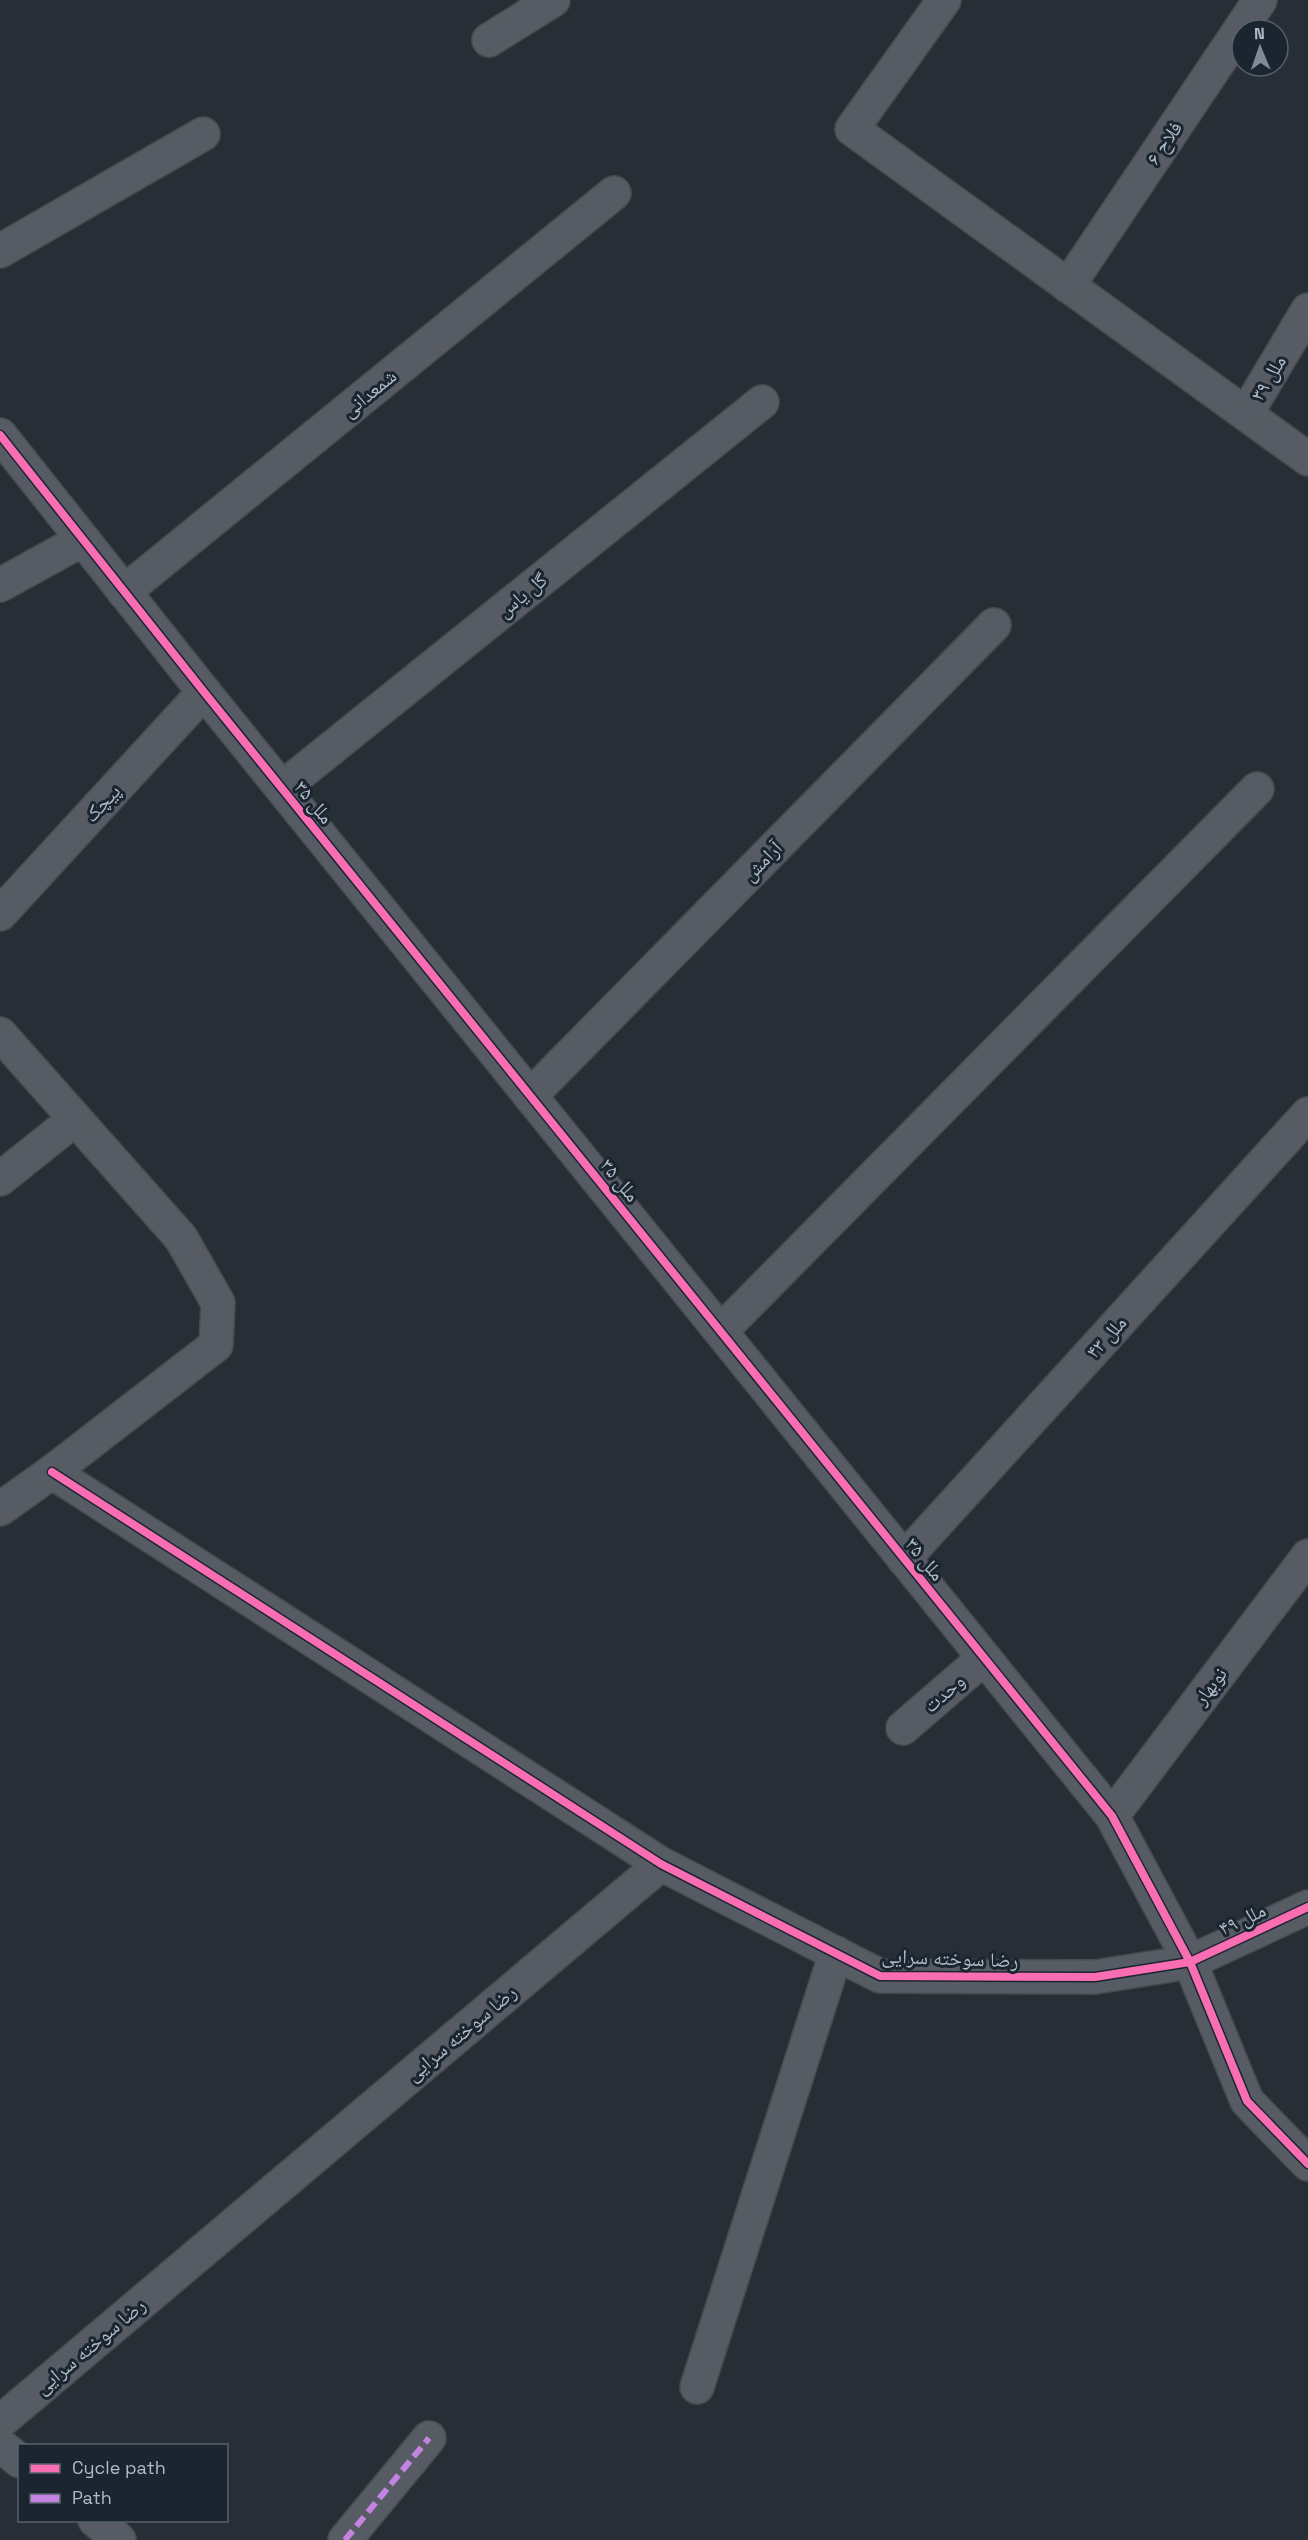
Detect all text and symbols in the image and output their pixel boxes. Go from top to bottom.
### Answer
north arrow [1230,18,1290,78]
text: N [1254,23,1265,44]
street label: فلاح ۶ [1140,116,1188,170]
street label: ملل ۳۹ [1244,350,1292,406]
street label: شمعدانی [336,363,402,423]
street label: گل یاس [491,567,553,623]
street label: ملل ۳۵ [288,775,340,829]
street label: پیچک [78,778,126,828]
street label: آرامش [736,835,788,887]
street label: ملل ۳۵ [594,1153,646,1207]
street label: ملل ۴۳ [1080,1310,1132,1364]
street label: ملل ۳۵ [899,1532,951,1586]
street label: نوبهار [1187,1662,1233,1711]
street label: وحدت [918,1668,970,1718]
street label: ملل ۴۹ [1214,1897,1270,1941]
street label: رضا سوخته سرایی [881,1943,1019,1973]
street label: رضا سوخته سرایی [400,1979,522,2087]
street label: رضا سوخته سرایی [29,2292,151,2400]
legend [18,2444,228,2522]
text: Cycle path [72,2456,166,2479]
text: Path [72,2486,112,2509]

